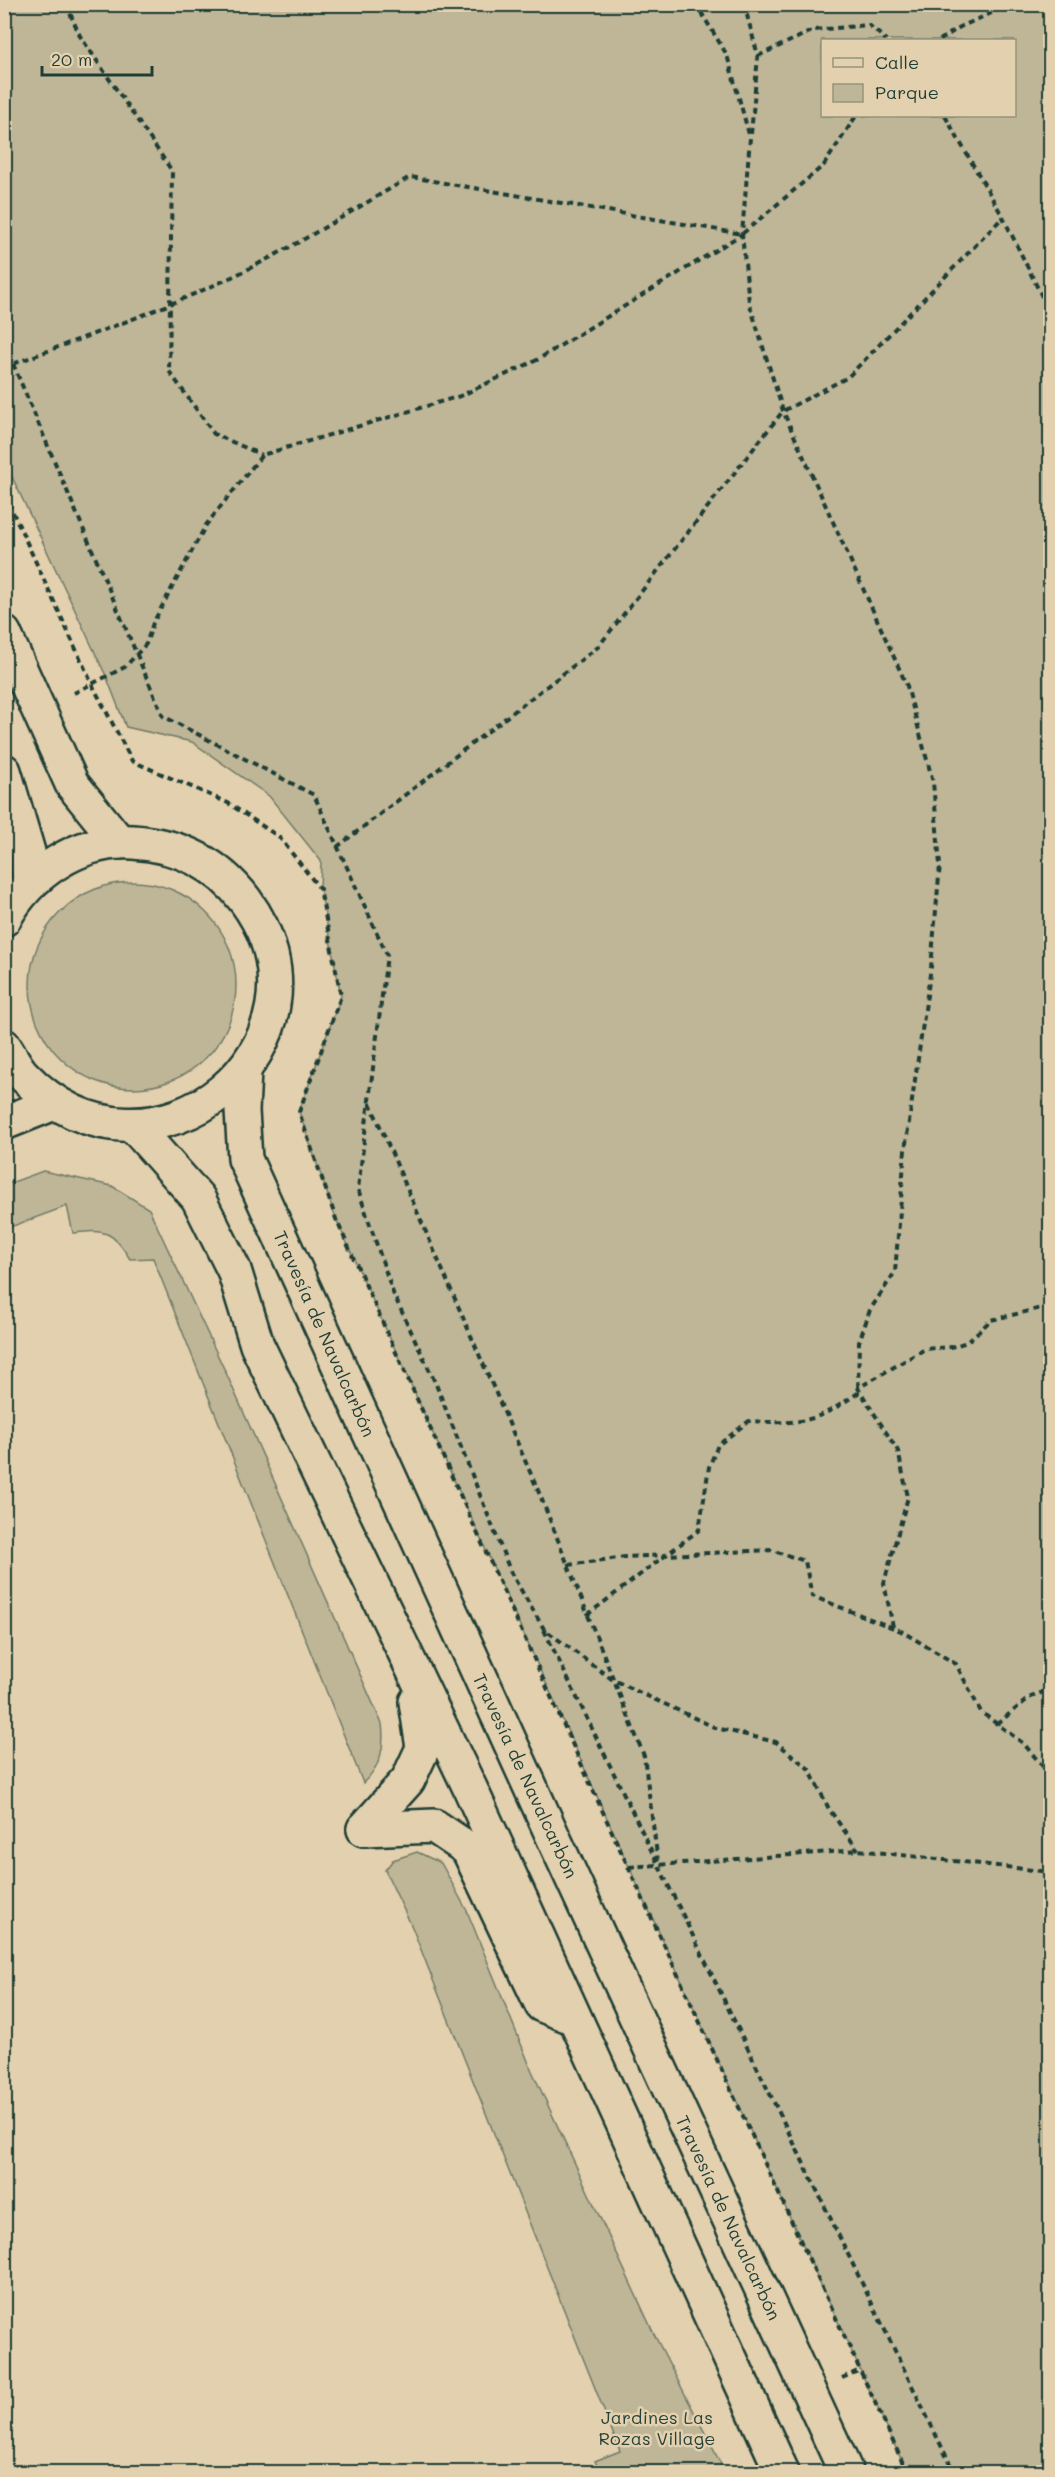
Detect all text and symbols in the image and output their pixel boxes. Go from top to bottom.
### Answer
scale bar [42,39,152,77]
legend [821,39,1016,117]
text: 20 m [51,47,92,71]
text: Calle [875,50,919,74]
text: Parque [875,80,939,104]
street label: Travesía de Navalcarbón [269,1227,381,1440]
street label: Travesía de Navalcarbón [468,1669,584,1882]
street label: Travesía de Navalcarbón [671,2111,787,2324]
park label: Jardines Las Rozas Village [599,2405,715,2450]

